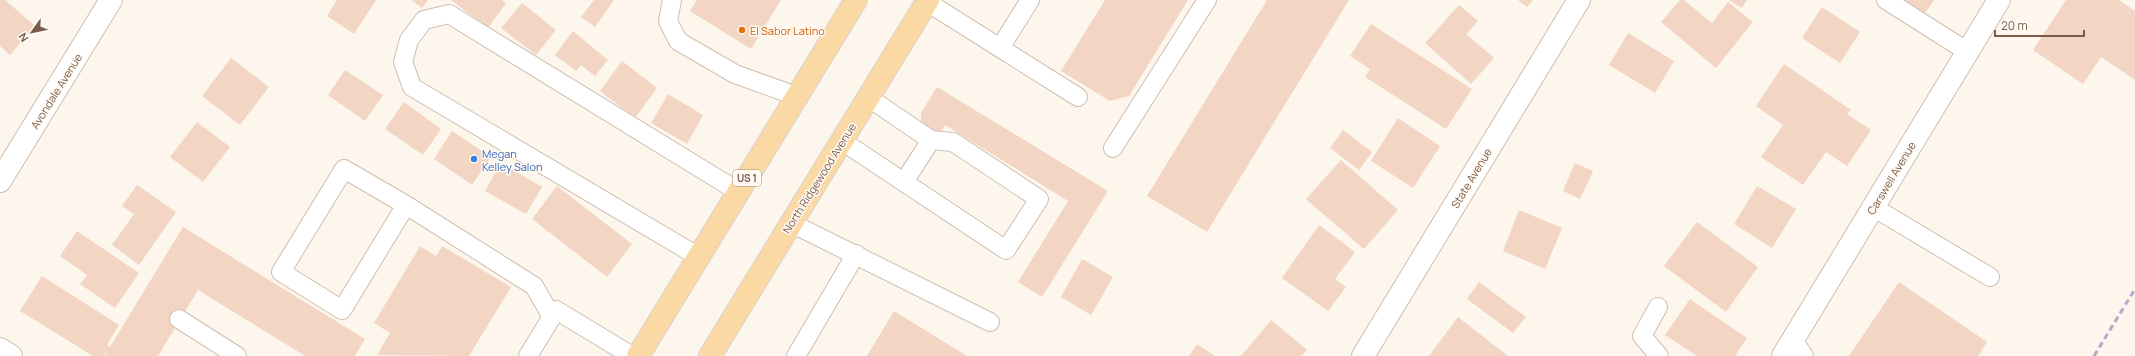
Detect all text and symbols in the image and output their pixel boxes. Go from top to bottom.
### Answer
north arrow [12,12,52,52]
scale bar [1995,12,2084,38]
text: 20 m [2001,17,2028,34]
place label: El Sabor Latino [750,23,825,38]
marker: El Sabor Latino [737,25,747,35]
text: N [15,30,32,45]
street label: Avondale Avenue [27,50,86,132]
street label: North Ridgewood Avenue [779,119,859,236]
street label: Carswell Avenue [1863,138,1919,217]
street label: State Avenue [1447,145,1495,211]
place label: Megan Kelley Salon [482,146,542,174]
marker: Megan Kelley Salon [469,154,479,164]
road number: US 1 [733,170,761,186]

